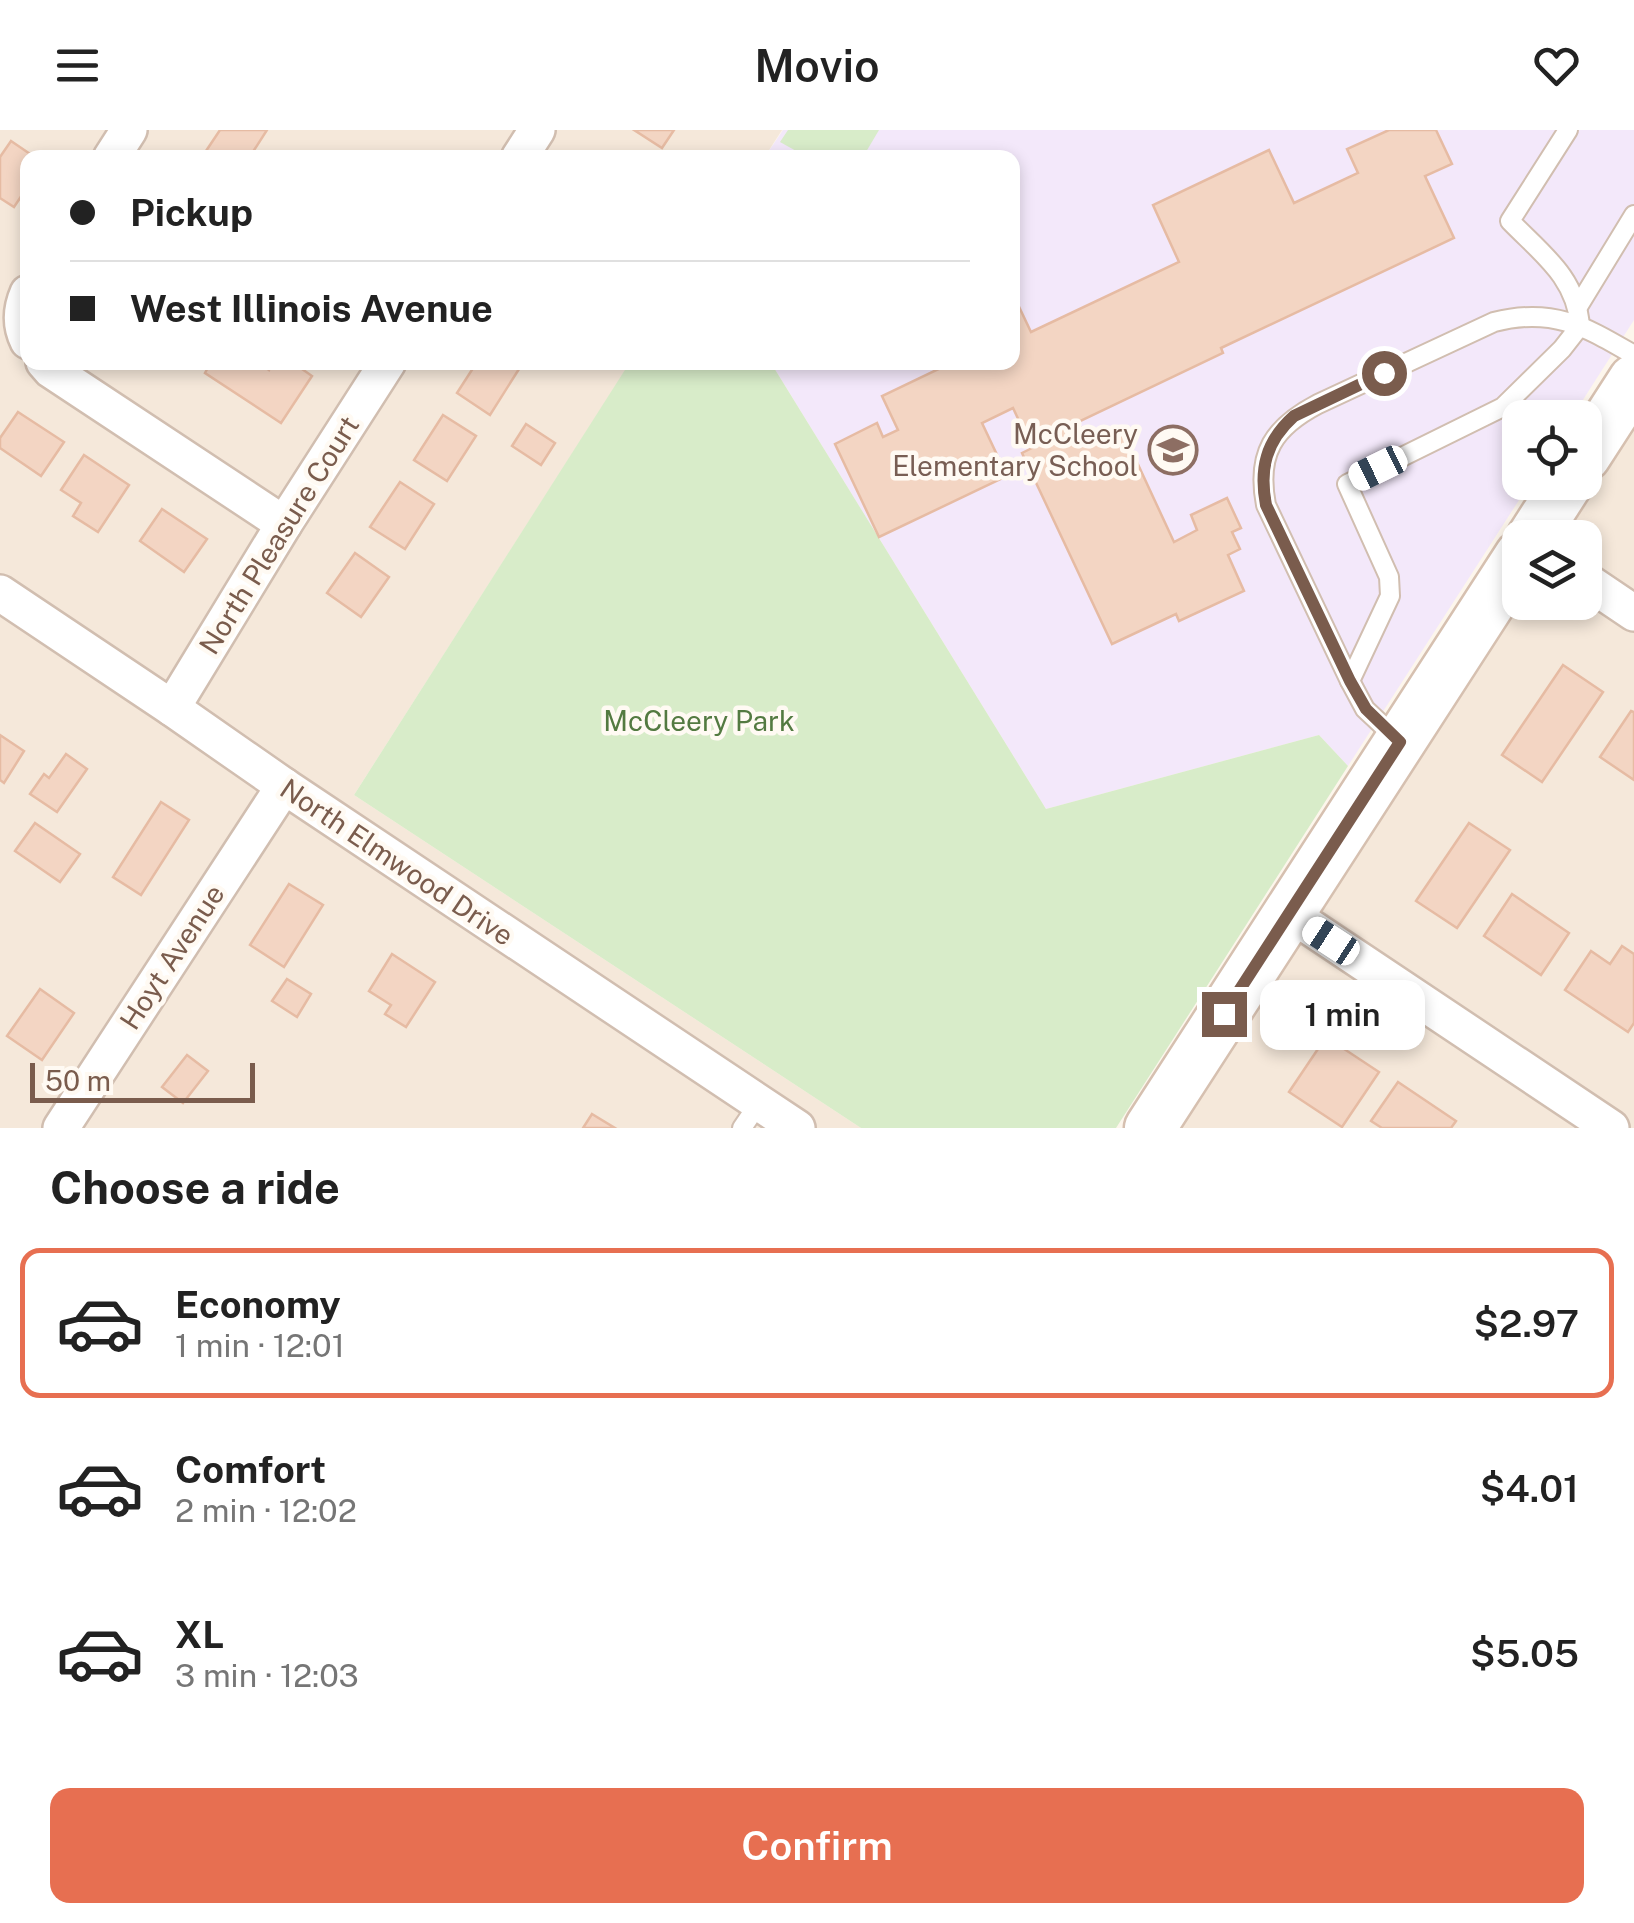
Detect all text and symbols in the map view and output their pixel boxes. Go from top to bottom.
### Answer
icon: menu [50,38,105,93]
icon: heart [1529,38,1584,93]
text: Movio [754,39,880,92]
text: Pickup [130,190,253,235]
text: West Illinois Avenue [130,286,493,331]
route start [1362,351,1407,396]
map controls [1502,400,1602,620]
button: locate [1502,400,1602,500]
street label: North Pleasure Court [192,410,365,660]
place label: McCleery Elementary School [892,417,1138,482]
school or university icon: McCleery Elementary School [1147,424,1199,476]
car [1344,441,1412,495]
button: layers [1502,520,1602,620]
park label: McCleery Park [603,704,795,737]
street label: North Elmwood Drive [274,771,520,952]
street label: Hoyt Avenue [113,878,231,1035]
car [1298,912,1364,970]
callout: 1 min [1259,979,1424,1049]
route end [1202,992,1247,1037]
text: 1 min [1304,996,1381,1033]
scale bar [30,1058,255,1103]
text: 50 m [45,1064,111,1097]
text: Choose a ride [50,1161,340,1214]
icon: car [55,1278,145,1368]
text: Economy [175,1282,341,1327]
text: $2.97 [1473,1301,1579,1346]
text: 1 min · 12:01 [175,1327,345,1364]
icon: car [55,1443,145,1533]
text: Comfort [175,1447,326,1492]
text: $4.01 [1480,1466,1579,1511]
text: 2 min · 12:02 [175,1492,357,1529]
icon: car [55,1608,145,1698]
text: XL [175,1612,224,1657]
text: $5.05 [1470,1631,1579,1676]
text: 3 min · 12:03 [175,1657,359,1694]
button: Confirm [50,1788,1584,1903]

